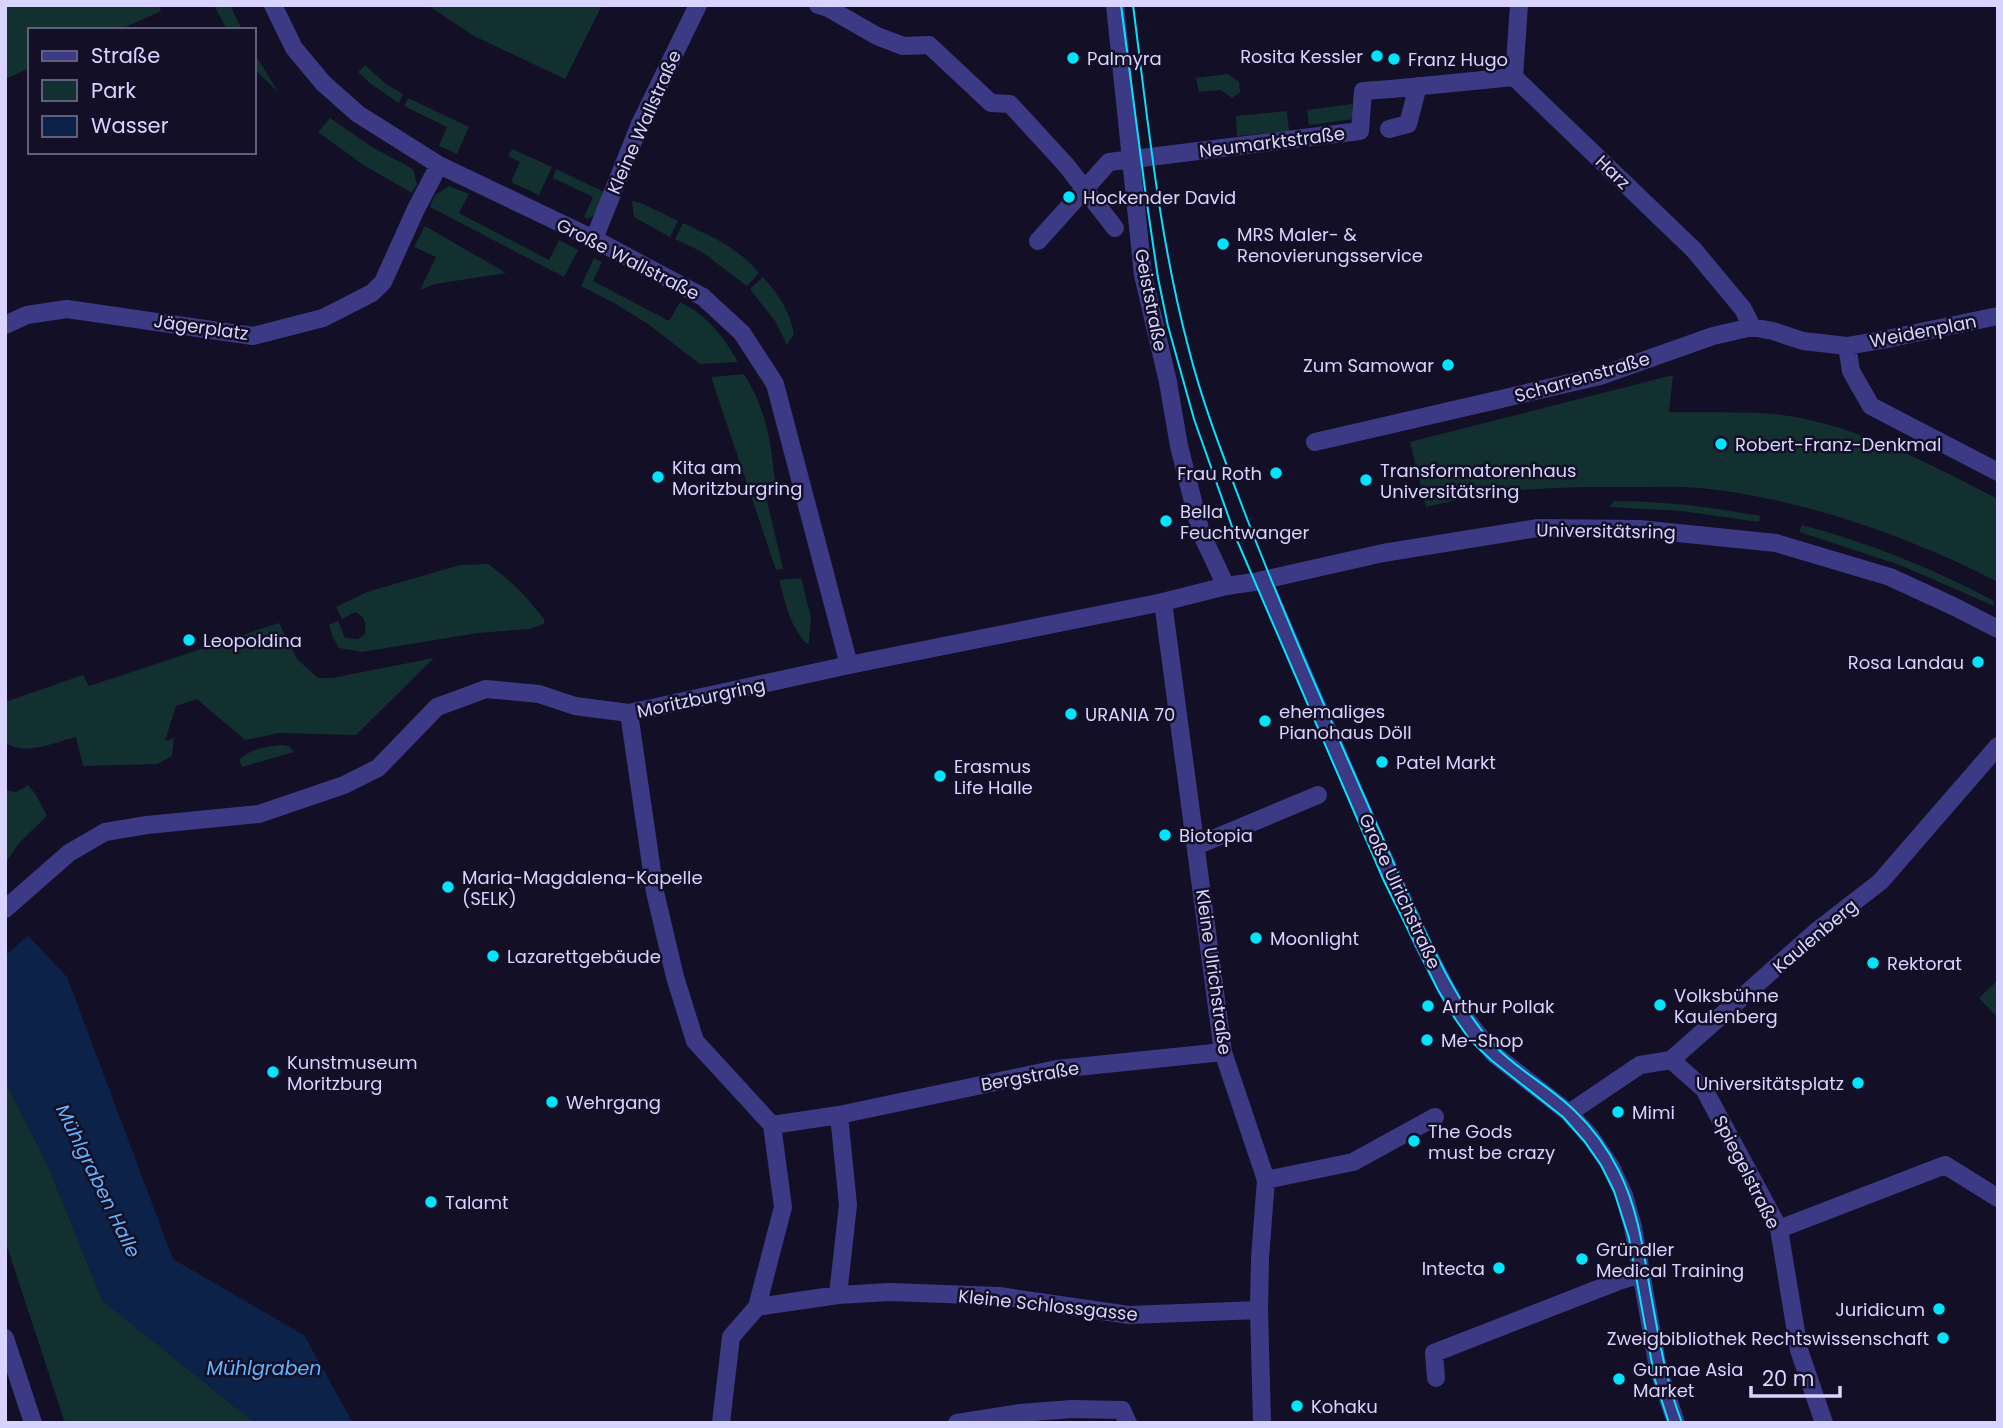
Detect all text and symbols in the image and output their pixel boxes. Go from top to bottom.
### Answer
legend [28,28,256,154]
text: Straße [91,41,160,70]
place label: Rosita Kessler [1240,44,1363,69]
street label: Kleine Wallstraße [601,46,687,198]
place label: Palmyra [1087,46,1162,71]
place label: Franz Hugo [1408,47,1508,72]
marker: Rosita Kessler [1369,48,1385,64]
marker: Palmyra [1065,50,1081,66]
marker: Franz Hugo [1386,51,1402,67]
text: Park [91,76,136,105]
text: Wasser [91,111,169,140]
street label: Neumarktstraße [1198,121,1346,163]
street label: Harz [1590,149,1636,195]
place label: Hockender David [1083,185,1236,210]
marker: Hockender David [1061,189,1077,205]
street label: Große Wallstraße [552,212,704,306]
place label: MRS Maler- & Renovierungsservice [1237,222,1423,268]
marker: MRS Maler- & Renovierungsservice [1215,236,1231,252]
street label: Geiststraße [1129,247,1173,353]
street label: Jägerplatz [152,308,250,346]
street label: Weidenplan [1867,308,1979,354]
street label: Scharrenstraße [1511,346,1653,408]
place label: Zum Samowar [1303,353,1434,378]
marker: Zum Samowar [1440,357,1456,373]
place label: Robert-Franz-Denkmal [1735,432,1941,457]
marker: Robert-Franz-Denkmal [1713,436,1729,452]
place label: Kita am Moritzburgring [672,455,802,501]
place label: Transformatorenhaus Universitätsring [1380,458,1576,504]
place label: Frau Roth [1177,461,1262,486]
marker: Frau Roth [1268,465,1284,481]
marker: Kita am Moritzburgring [650,469,666,485]
marker: Transformatorenhaus Universitätsring [1358,472,1374,488]
place label: Bella Feuchtwanger [1180,499,1310,545]
marker: Bella Feuchtwanger [1158,513,1174,529]
street label: Universitätsring [1536,517,1676,545]
place label: Leopoldina [203,628,302,653]
marker: Leopoldina [181,632,197,648]
place label: Rosa Landau [1848,650,1964,675]
marker: Rosa Landau [1970,654,1986,670]
street label: Moritzburgring [635,672,767,724]
place label: ehemaliges Pianohaus Döll [1279,699,1412,745]
place label: URANIA 70 [1085,702,1175,727]
marker: URANIA 70 [1063,706,1079,722]
marker: ehemaliges Pianohaus Döll [1257,713,1273,729]
place label: Patel Markt [1396,750,1496,775]
place label: Erasmus Life Halle [954,754,1033,800]
marker: Patel Markt [1374,754,1390,770]
marker: Erasmus Life Halle [932,768,948,784]
street label: Große Ulrichstraße [1353,809,1447,973]
place label: Biotopia [1179,823,1253,848]
marker: Biotopia [1157,827,1173,843]
place label: Maria-Magdalena-Kapelle (SELK) [462,865,703,911]
marker: Maria-Magdalena-Kapelle (SELK) [440,879,456,895]
street label: Kleine Ulrichstraße [1190,888,1238,1056]
street label: Kaulenberg [1767,893,1863,979]
place label: Moonlight [1270,926,1359,951]
marker: Moonlight [1248,930,1264,946]
place label: Lazarettgebäude [507,944,661,969]
marker: Lazarettgebäude [485,948,501,964]
place label: Rektorat [1887,951,1962,976]
marker: Rektorat [1865,955,1881,971]
place label: Volksbühne Kaulenberg [1674,983,1779,1029]
place label: Arthur Pollak [1442,994,1555,1019]
marker: Volksbühne Kaulenberg [1652,997,1668,1013]
marker: Arthur Pollak [1420,998,1436,1014]
place label: Me-Shop [1441,1028,1523,1053]
marker: Me-Shop [1419,1032,1435,1048]
place label: Kunstmuseum Moritzburg [287,1050,417,1096]
street label: Bergstraße [979,1055,1081,1097]
marker: Kunstmuseum Moritzburg [265,1064,281,1080]
place label: Universitätsplatz [1696,1071,1844,1096]
marker: Universitätsplatz [1850,1075,1866,1091]
place label: Wehrgang [566,1090,661,1115]
marker: Wehrgang [544,1094,560,1110]
water label: Mühlgraben Halle [49,1100,147,1262]
place label: Mimi [1632,1100,1675,1125]
marker: Mimi [1610,1104,1626,1120]
street label: Spiegelstraße [1708,1111,1786,1233]
place label: The Gods must be crazy [1428,1119,1555,1165]
marker: The Gods must be crazy [1406,1133,1422,1149]
place label: Talamt [445,1190,509,1215]
marker: Talamt [423,1194,439,1210]
place label: Gründler Medical Training [1596,1237,1744,1283]
marker: Gründler Medical Training [1574,1251,1590,1267]
place label: Intecta [1422,1256,1485,1281]
marker: Intecta [1491,1260,1507,1276]
street label: Kleine Schlossgasse [957,1283,1139,1327]
place label: Juridicum [1835,1297,1925,1322]
marker: Juridicum [1931,1301,1947,1317]
place label: Zweigbibliothek Rechtswissenschaft [1607,1326,1929,1351]
marker: Zweigbibliothek Rechtswissenschaft [1935,1330,1951,1346]
scale bar [1751,1354,1840,1398]
water label: Mühlgraben [207,1355,321,1382]
place label: Gumae Asia Market [1633,1357,1743,1403]
text: 20 m [1762,1364,1815,1393]
marker: Gumae Asia Market [1611,1371,1627,1387]
place label: Kohaku [1311,1394,1378,1419]
marker: Kohaku [1289,1398,1305,1414]

